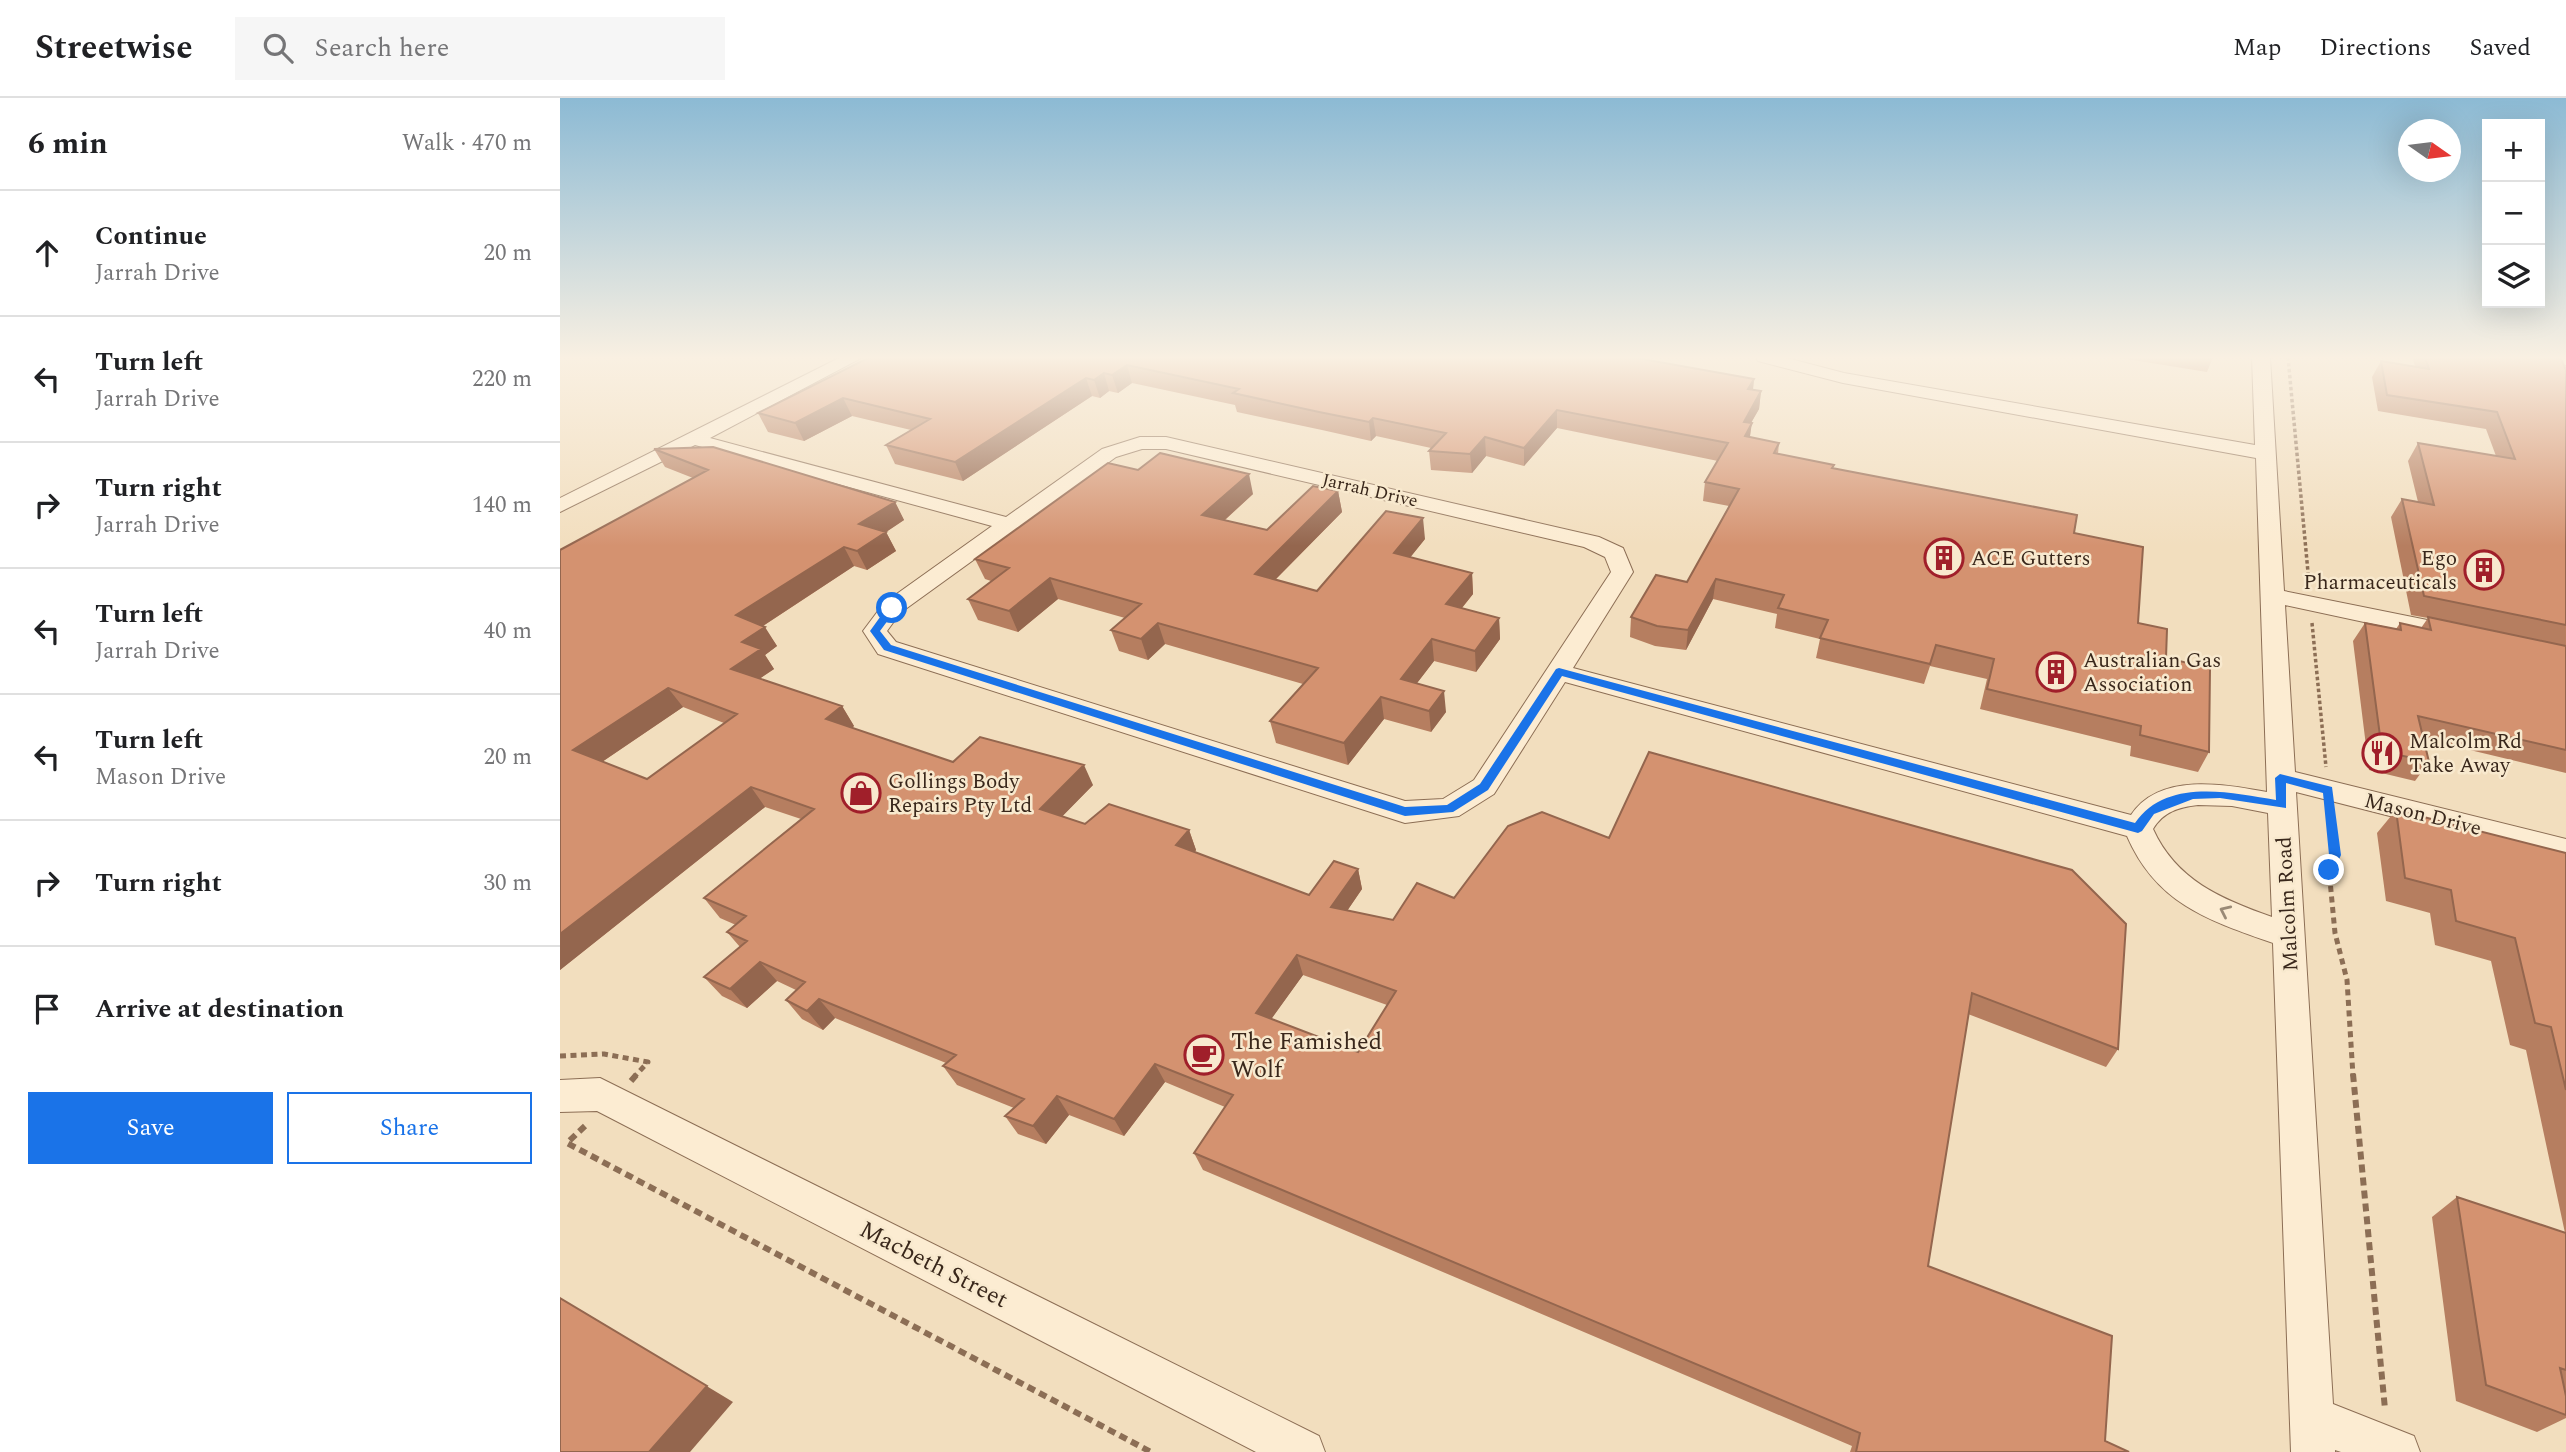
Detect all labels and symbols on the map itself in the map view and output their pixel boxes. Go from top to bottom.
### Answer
north arrow [2398,119,2461,182]
street label: Jarrah Drive [1319,466,1420,515]
building icon: ACE Gutters [1923,537,1965,579]
place label: ACE Gutters [1971,543,2091,575]
place label: Ego Pharmaceuticals [2303,543,2457,599]
building icon: Ego Pharmaceuticals [2463,549,2505,591]
route start [876,592,907,623]
place label: Australian Gas Association [2083,645,2221,701]
building icon: Australian Gas Association [2035,651,2077,693]
place label: Malcolm Rd Take Away [2409,726,2522,782]
restaurant icon: Malcolm Rd Take Away [2361,732,2403,774]
place label: Gollings Body Repairs Pty Ltd [888,766,1032,822]
shop icon: Gollings Body Repairs Pty Ltd [840,772,882,814]
street label: Mason Drive [2361,785,2485,845]
street label: Malcolm Road [2268,836,2308,972]
route end [2313,854,2344,885]
one-way arrow [2220,905,2232,919]
place label: The Famished Wolf [1231,1024,1382,1088]
cafe icon: The Famished Wolf [1183,1034,1225,1076]
street label: Macbeth Street [853,1212,1014,1318]

